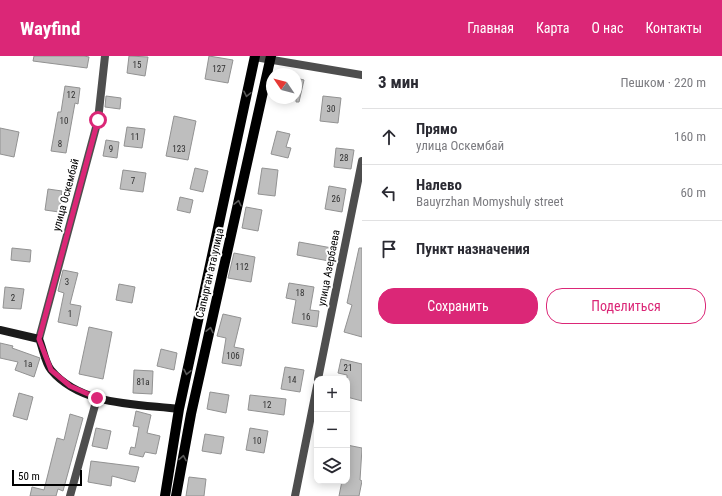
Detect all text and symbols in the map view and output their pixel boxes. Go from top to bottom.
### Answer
text: Wayfind [20,17,80,40]
text: Главная [467,20,514,36]
text: Карта [536,20,569,36]
text: О нас [591,20,623,36]
text: Контакты [645,20,702,36]
house number: 15 [133,60,142,70]
house number: 127 [212,64,226,74]
north arrow [266,68,302,104]
text: 3 мин [378,72,419,92]
text: Пешком · 220 m [620,75,706,90]
house number: 12 [67,90,76,100]
one-way arrow [243,91,251,97]
house number: 30 [327,104,335,114]
route start [89,111,107,129]
house number: 10 [60,116,68,126]
text: Прямо [416,120,457,138]
icon: ahead [378,126,400,148]
text: 160 m [674,129,706,144]
house number: 11 [131,132,139,142]
text: улица Оскембай [416,138,504,153]
house number: 8 [58,139,62,149]
house number: 9 [109,144,113,154]
house number: 123 [172,144,186,154]
house number: 28 [340,153,348,163]
street label: улица Оскембай [50,157,82,233]
house number: 7 [131,176,136,186]
text: Налево [416,176,462,194]
icon: left [378,182,400,204]
text: 60 m [680,185,706,200]
house number: 26 [332,194,340,204]
text: Bauyrzhan Momyshuly street [416,194,564,209]
one-way arrow [233,200,242,207]
street label: Сапырган ата улица [193,227,227,319]
street label: улица Азербаева [315,229,343,307]
icon: arrive [378,238,400,260]
text: Пункт назначения [416,240,530,258]
house number: 112 [235,262,249,272]
house number: 3 [65,277,69,287]
house number: 18 [296,288,304,298]
button: Сохранить [378,288,538,324]
button: Поделиться [546,288,706,324]
house number: 2 [11,293,16,303]
house number: 1 [68,309,72,319]
house number: 16 [302,312,310,322]
one-way arrow [205,327,213,333]
house number: 106 [226,351,240,361]
house number: 1а [24,359,32,369]
house number: 21 [344,363,352,373]
one-way arrow [183,369,191,375]
house number: 14 [288,375,297,385]
map controls [314,376,350,484]
button: + [314,376,350,412]
house number: 81а [136,377,150,387]
route end [88,389,106,407]
house number: 12 [263,400,272,410]
button: − [314,412,350,448]
house number: 10 [253,436,261,446]
button: layers [314,448,350,484]
one-way arrow [178,454,187,461]
scale bar [12,468,82,487]
text: 50 m [18,470,40,483]

